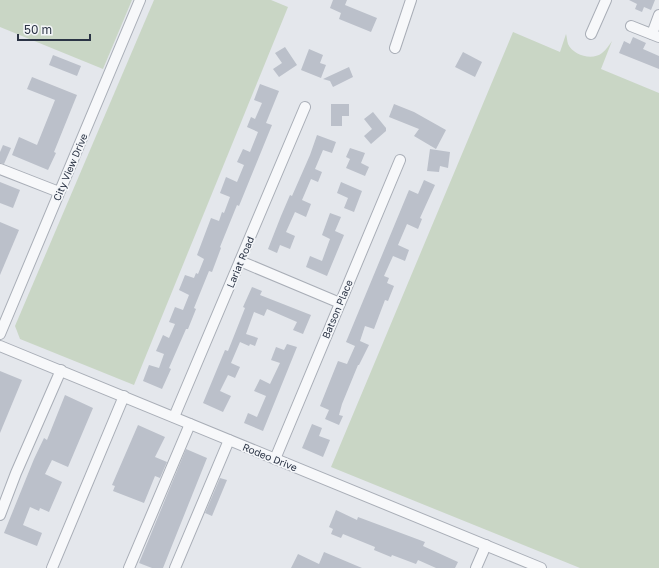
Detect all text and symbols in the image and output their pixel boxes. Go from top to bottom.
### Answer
scale bar [18,16,90,42]
text: 50 m [24,22,52,37]
street label: City View Drive [50,131,90,203]
street label: Lariat Road [224,235,256,289]
street label: Batson Place [319,278,355,340]
street label: Rodeo Drive [241,441,299,473]

